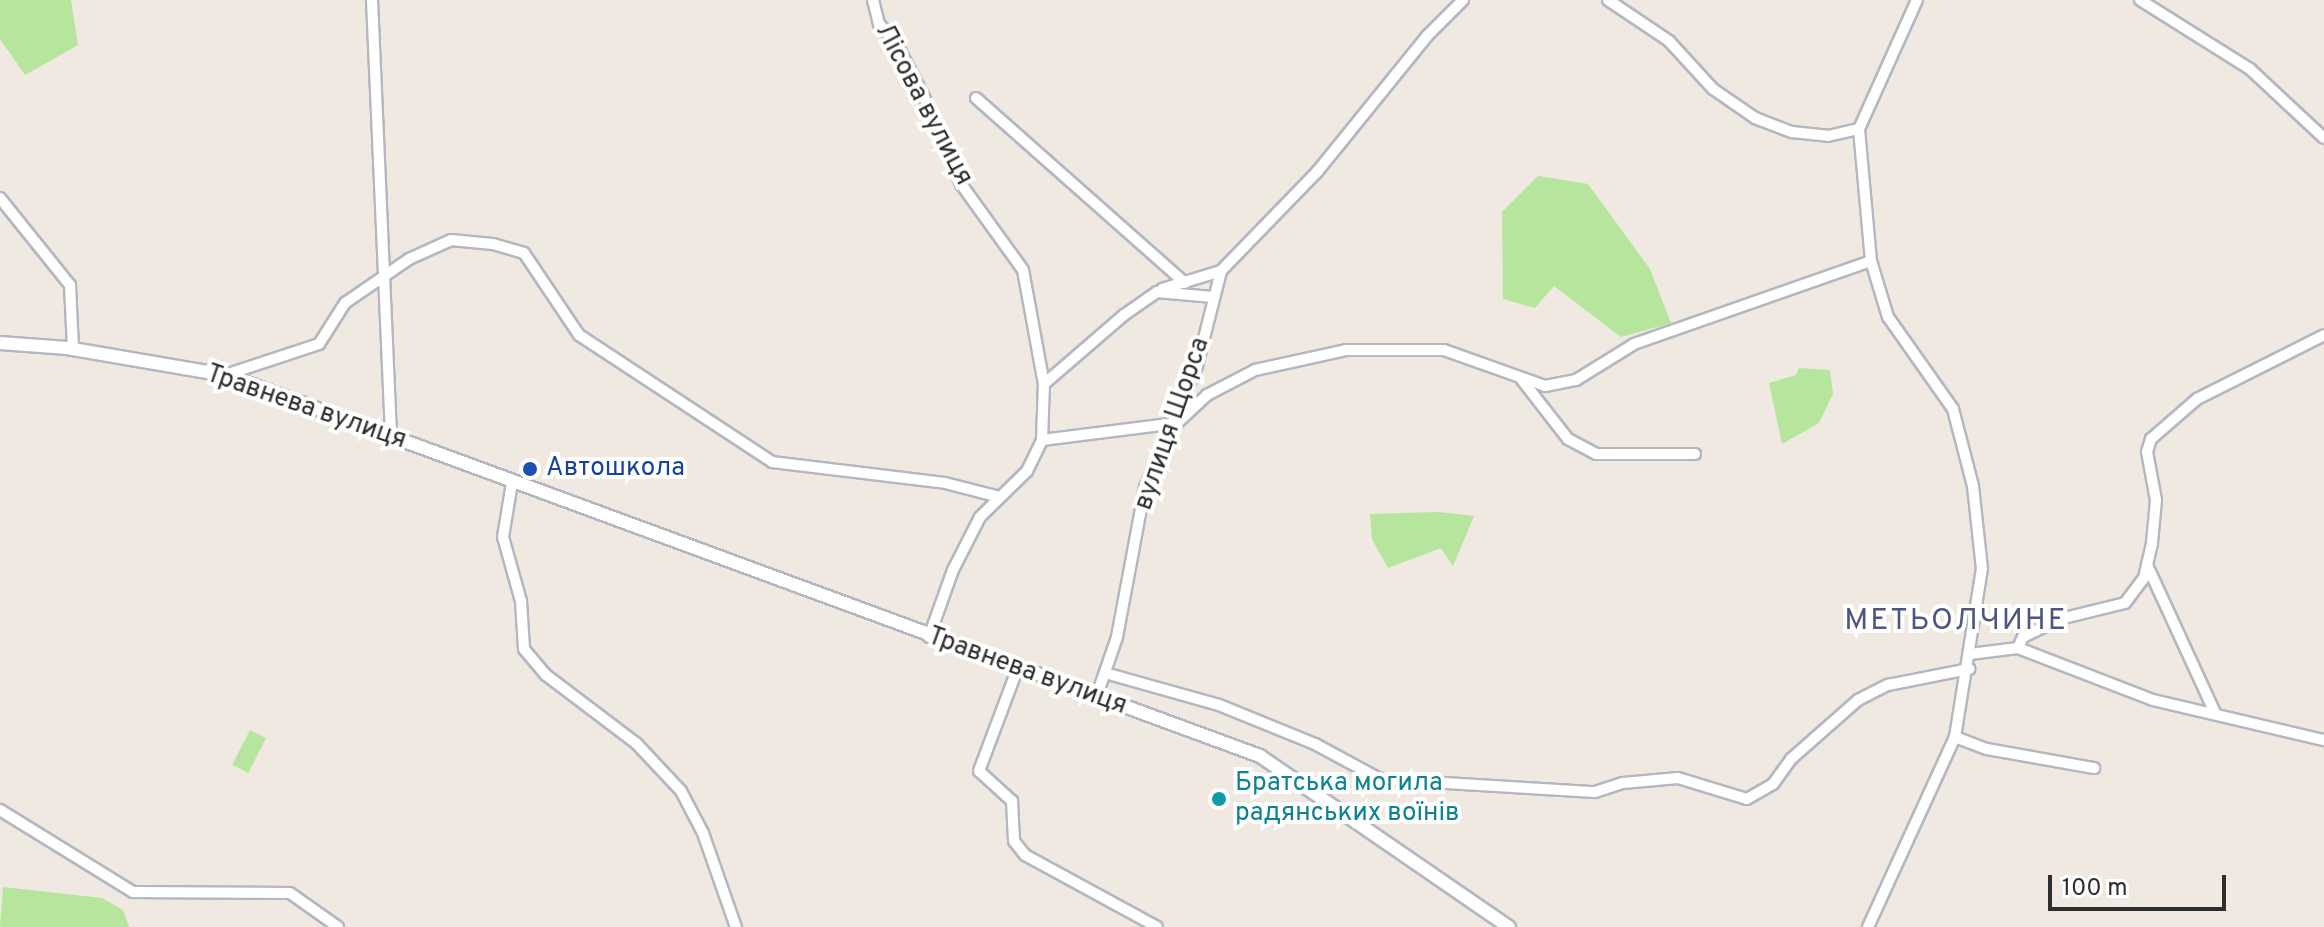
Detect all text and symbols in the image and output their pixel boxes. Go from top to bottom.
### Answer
street label: Лісова вулиця [867,19,979,191]
street label: вулиця Щорса [1129,334,1217,514]
street label: Травнева вулиця [202,359,410,457]
place label: Автошкола [546,453,685,485]
marker: Автошкола [521,460,539,478]
district label: МЕТЬОЛЧИНЕ [1844,604,2068,640]
street label: Травнева вулиця [923,621,1131,723]
place label: Братська могила радянських воїнів [1235,768,1460,830]
marker: Братська могила радянських воїнів [1210,790,1228,808]
scale bar [2052,859,2230,909]
text: 100 m [2062,874,2128,904]

